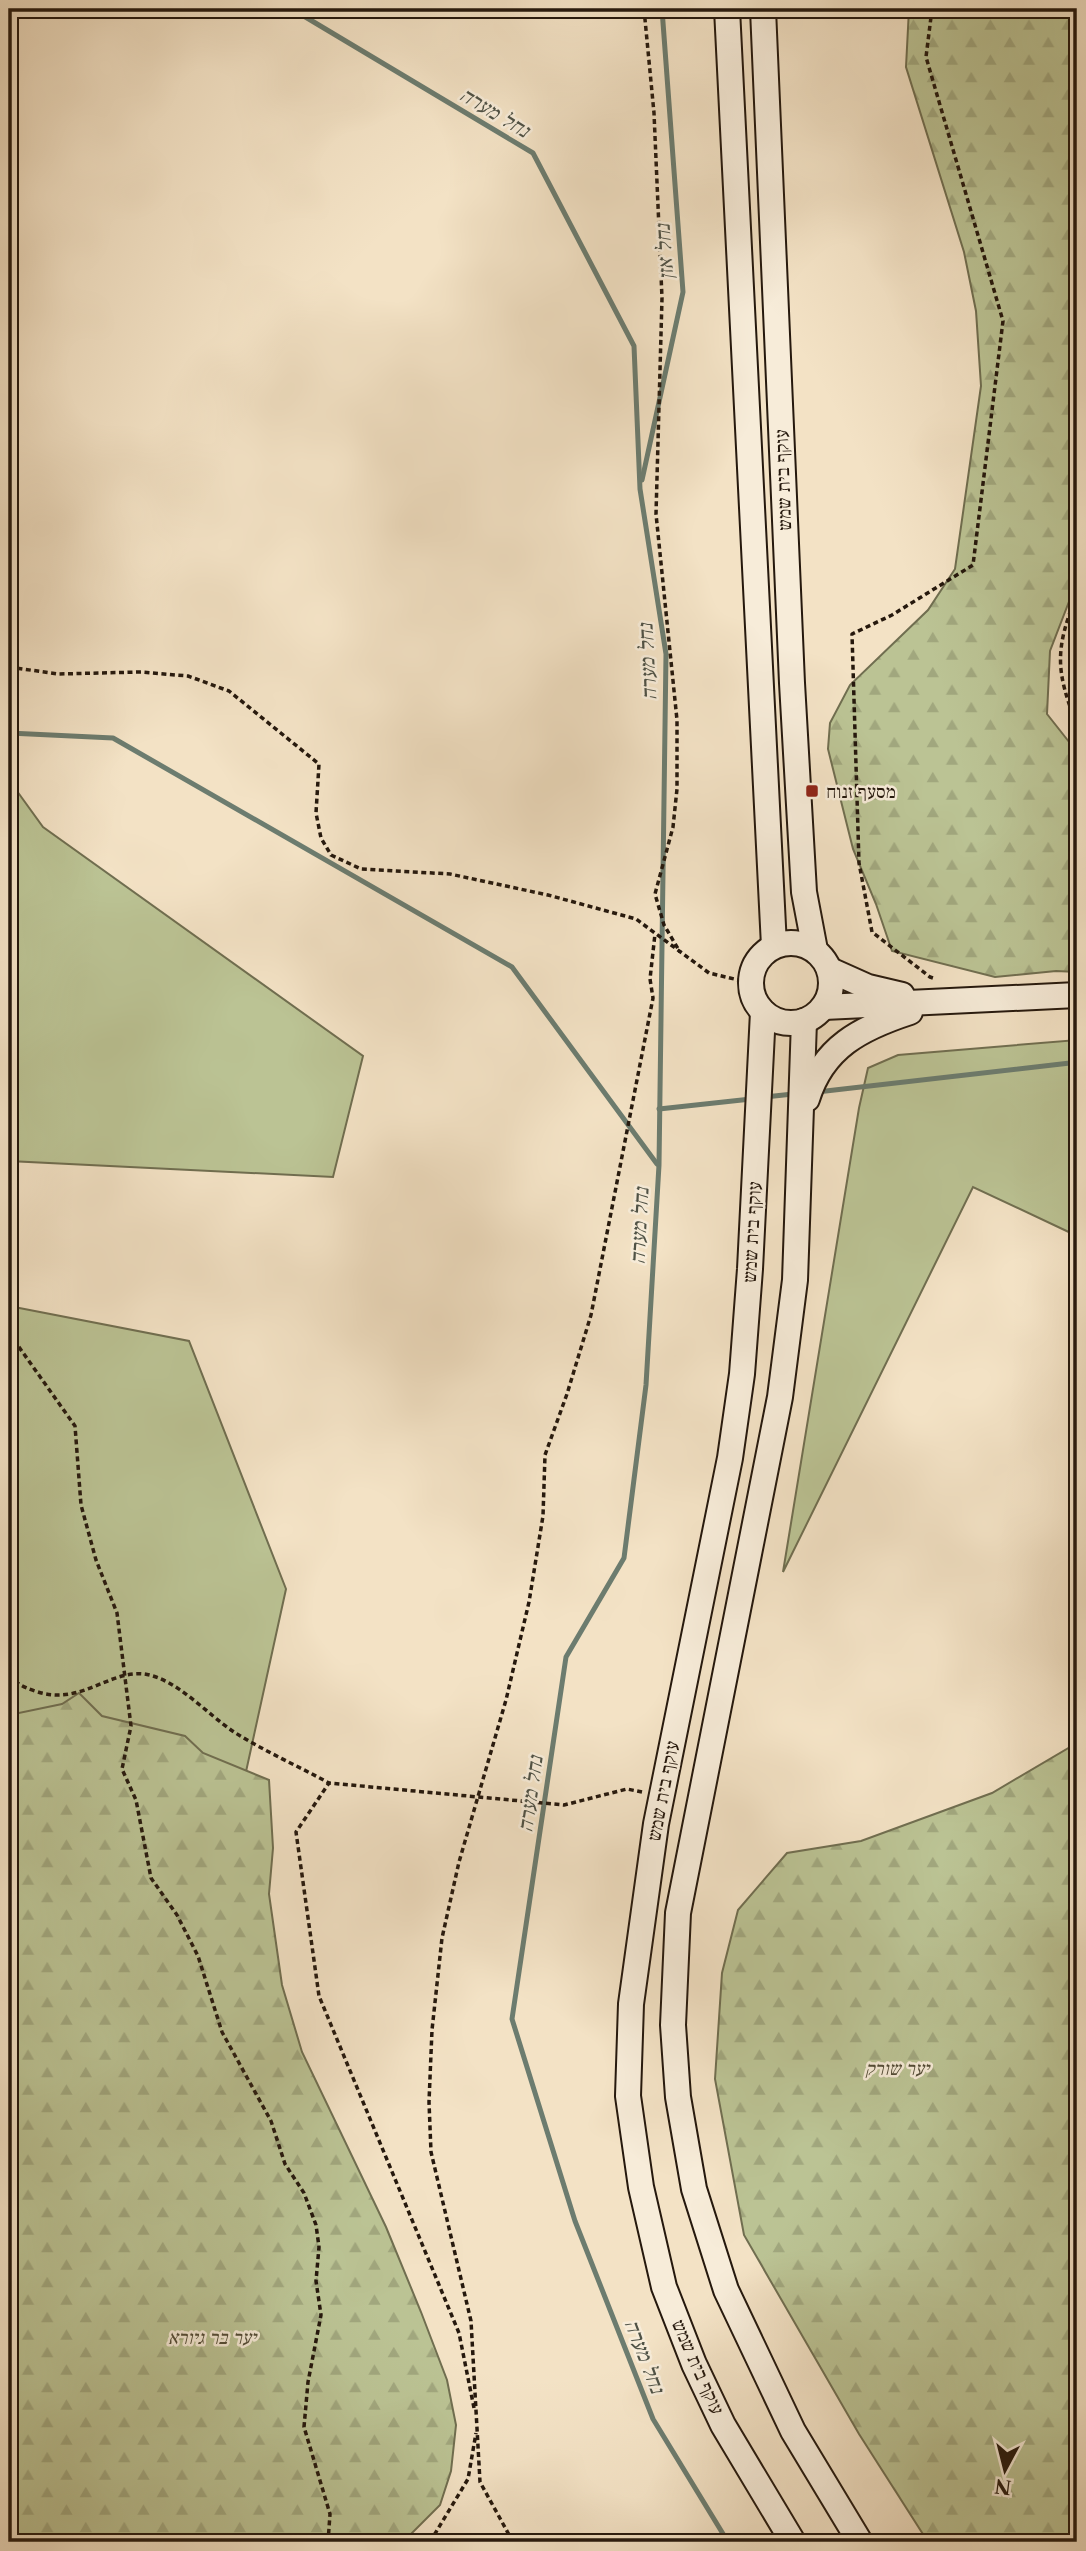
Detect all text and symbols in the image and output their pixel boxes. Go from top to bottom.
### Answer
water label: נחל מערה [456,81,536,144]
water label: נחל אזן [649,221,678,281]
street label: עוקף בית שמש [770,429,796,531]
water label: נחל מערה [632,621,661,701]
place label: מסעף זנוח [826,780,896,803]
marker: מסעף זנוח [804,783,820,799]
street label: עוקף בית שמש [738,1181,766,1283]
water label: נחל מערה [625,1185,654,1265]
street label: עוקף בית שמש [642,1739,684,1843]
water label: נחל מערה [512,1752,548,1834]
park label: יער שורק [865,2057,931,2080]
water label: נחל מערה [620,2316,671,2398]
street label: עוקף בית שמש [667,2316,729,2418]
park label: יער בר גיורא [168,2326,258,2349]
north arrow [970,2436,1040,2506]
text: N [993,2474,1013,2499]

